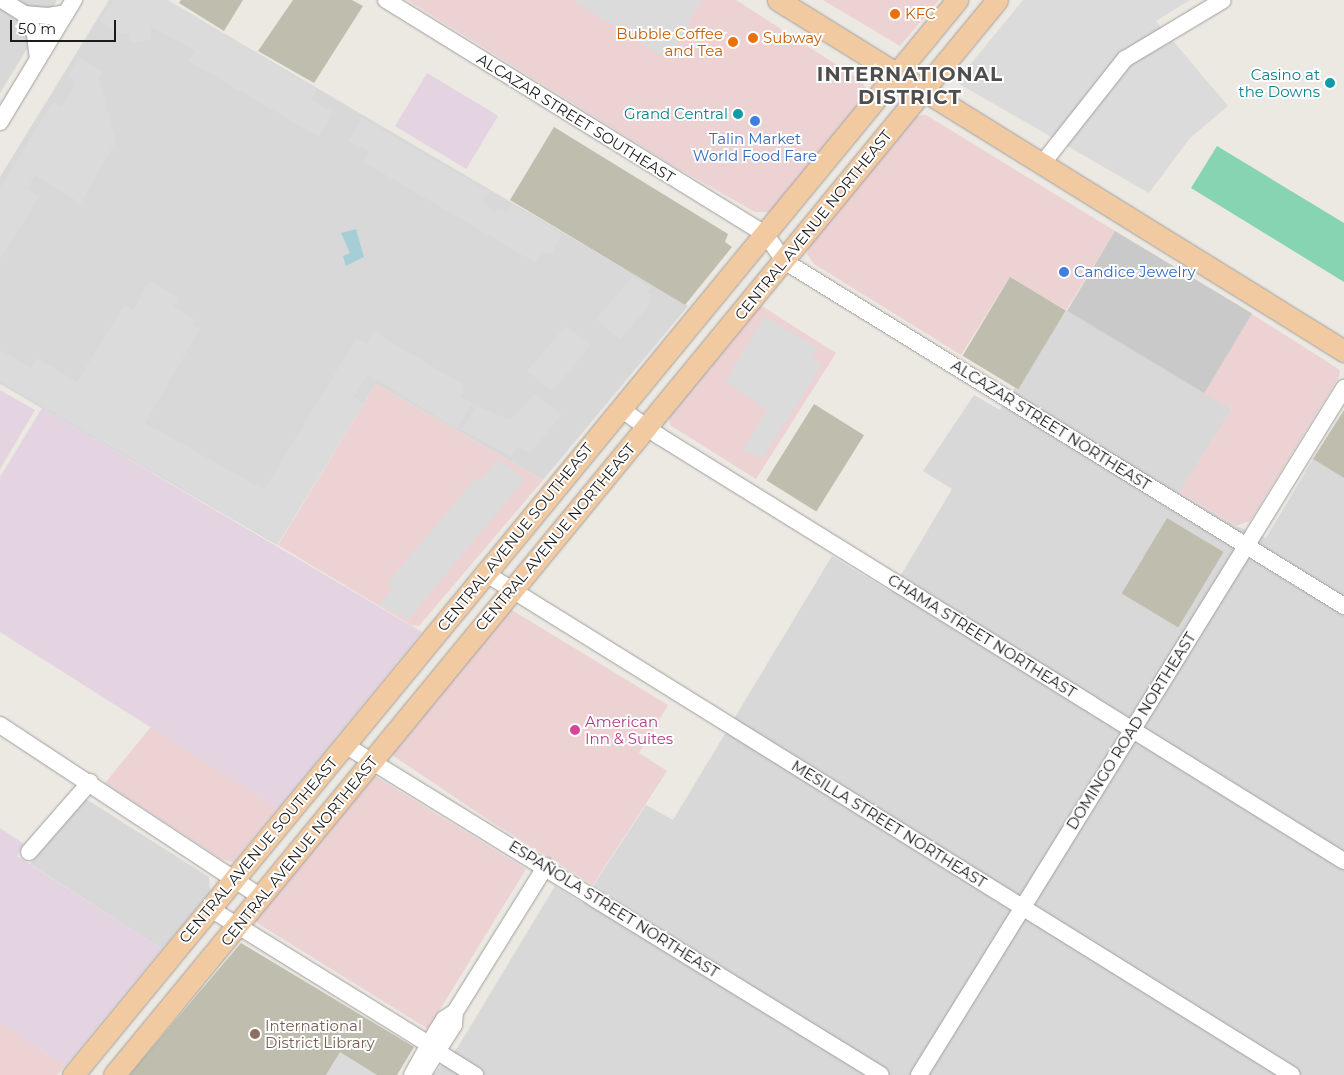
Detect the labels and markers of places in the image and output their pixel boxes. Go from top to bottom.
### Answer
place label: KFC [905,5,936,23]
marker: KFC [889,8,901,20]
place label: Bubble Coffee and Tea [616,24,723,59]
place label: Subway [763,29,822,47]
marker: Subway [747,32,759,44]
marker: Bubble Coffee and Tea [727,36,739,48]
place label: Casino at the Downs [1239,65,1320,100]
marker: Casino at the Downs [1324,77,1336,89]
place label: Grand Central [624,105,728,123]
marker: Grand Central [732,108,744,120]
marker: Talin Market World Food Fare [749,115,761,127]
place label: Talin Market World Food Fare [693,129,817,164]
place label: Candice Jewelry [1074,263,1196,281]
marker: Candice Jewelry [1058,266,1070,278]
place label: American Inn & Suites [585,712,673,747]
marker: American Inn & Suites [569,724,581,736]
place label: International District Library [265,1016,375,1051]
marker: International District Library [249,1028,261,1040]

